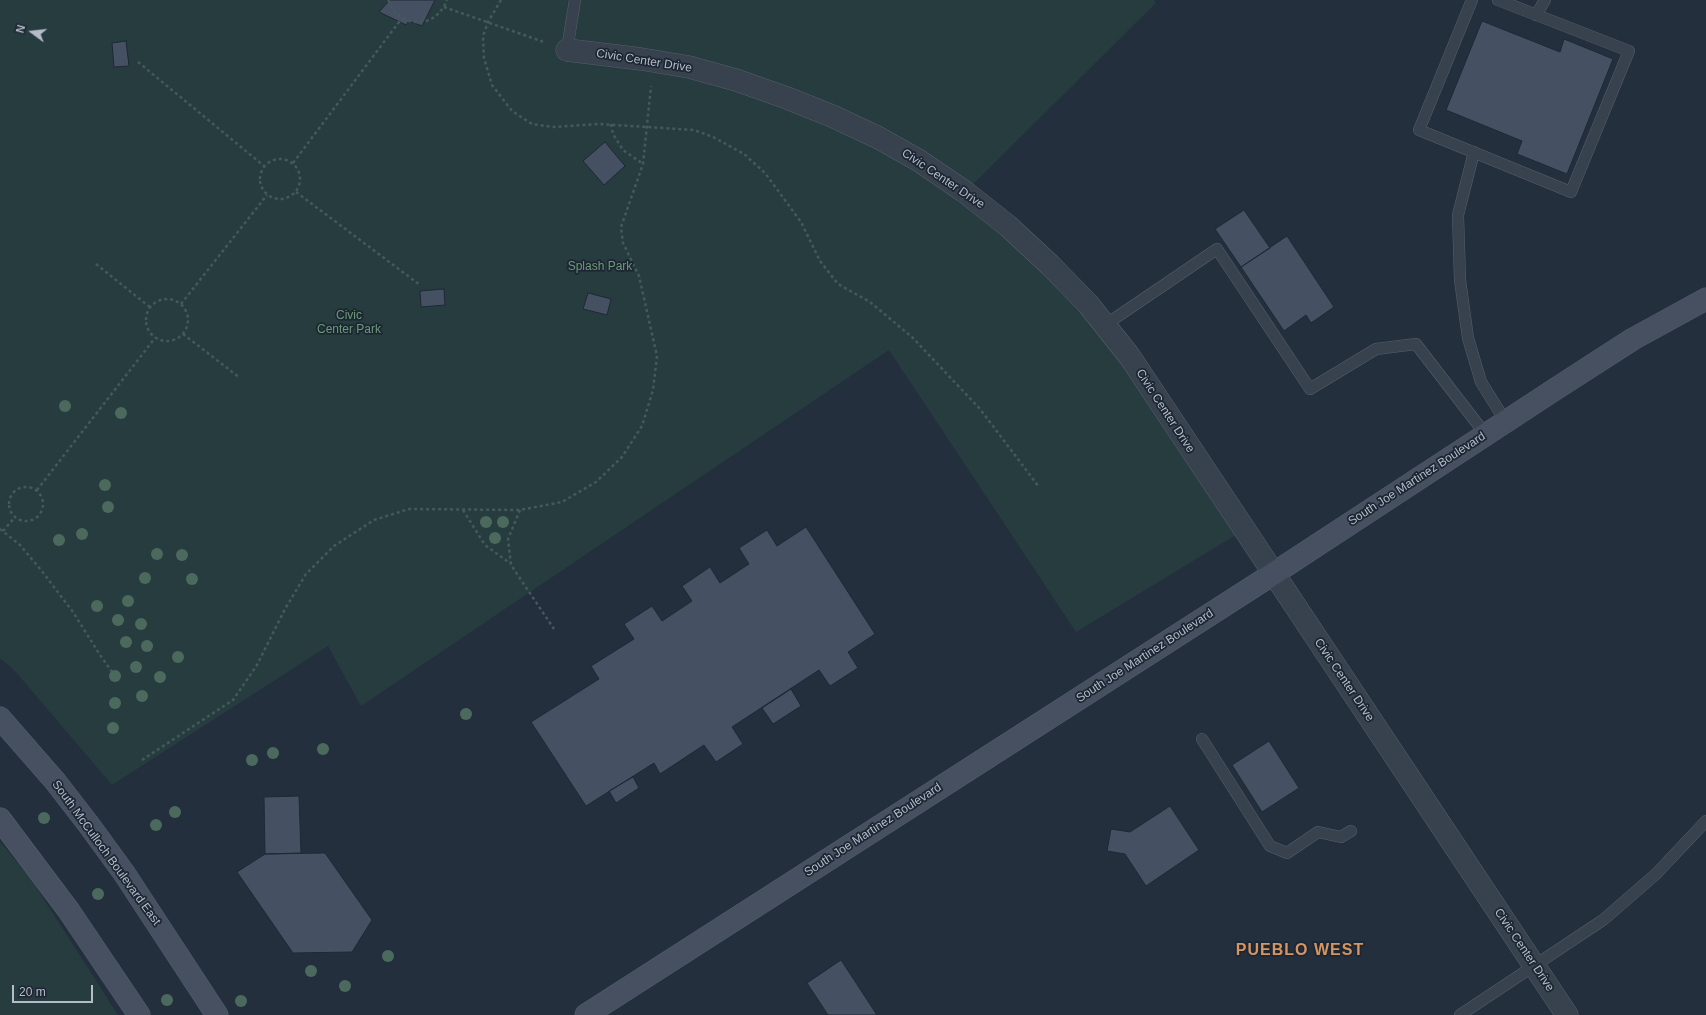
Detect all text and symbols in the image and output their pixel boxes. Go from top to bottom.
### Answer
north arrow [12,12,52,52]
text: N [14,24,27,34]
street label: Civic Center Drive [595,46,693,76]
street label: Civic Center Drive [899,146,987,212]
park label: Splash Park [568,260,632,274]
park label: Civic Center Park [317,309,381,337]
street label: Civic Center Drive [1133,367,1197,455]
street label: South Joe Martinez Boulevard [1346,429,1488,529]
street label: South Joe Martinez Boulevard [1074,606,1216,706]
street label: Civic Center Drive [1311,636,1377,724]
street label: South McCulloch Boulevard East [49,778,163,928]
street label: South Joe Martinez Boulevard [802,780,944,880]
street label: Civic Center Drive [1491,906,1557,994]
district label: PUEBLO WEST [1236,941,1364,961]
scale bar [14,977,95,1003]
text: 20 m [19,985,46,999]

